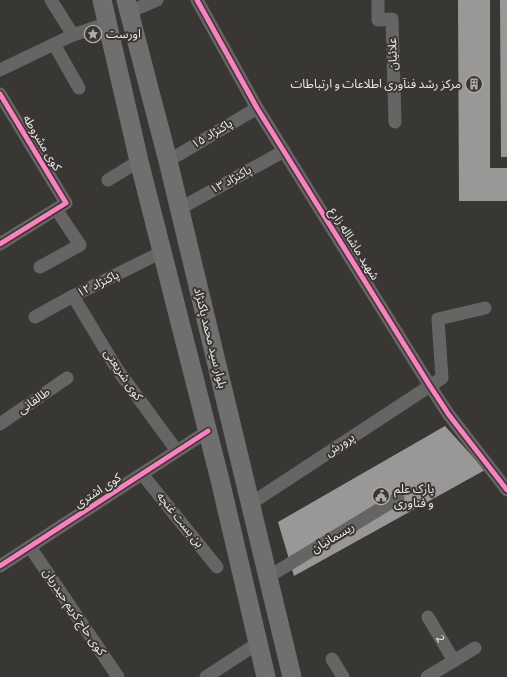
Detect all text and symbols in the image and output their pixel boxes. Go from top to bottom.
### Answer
place icon: اورست [83,24,103,44]
place label: اورست [106,26,141,43]
street label: علائیان [384,37,402,71]
building icon: مرکز رشد فنآوری اطلاعات و ارتباطات [464,74,484,94]
place label: مرکز رشد فنآوری اطلاعات و ارتباطات [290,76,461,93]
street label: کوی مشروطه [19,112,66,175]
street label: پاکنژاد ۱۵ [188,115,236,153]
street label: پاکنژاد ۱۳ [207,162,255,198]
street label: شهید ماشااله زارع [325,204,383,284]
street label: پاکنژاد ۱۲ [74,266,122,302]
street label: بلوار سید محمد پاکنژاد [189,286,231,390]
street label: کوی شریعتی [99,346,147,405]
street label: طالقانی [14,384,54,418]
street label: پرورش [322,429,358,461]
street label: کوی اشتری [71,469,126,512]
place label: پارک علم و فناوری [394,481,434,512]
public building icon: پارک علم و فناوری [371,486,391,506]
street label: بن بست غنچه [152,489,208,551]
street label: ریسمانیان [308,518,358,558]
street label: کوی حاج کریم حیدریان [38,565,110,660]
street label: 2 [432,632,450,645]

